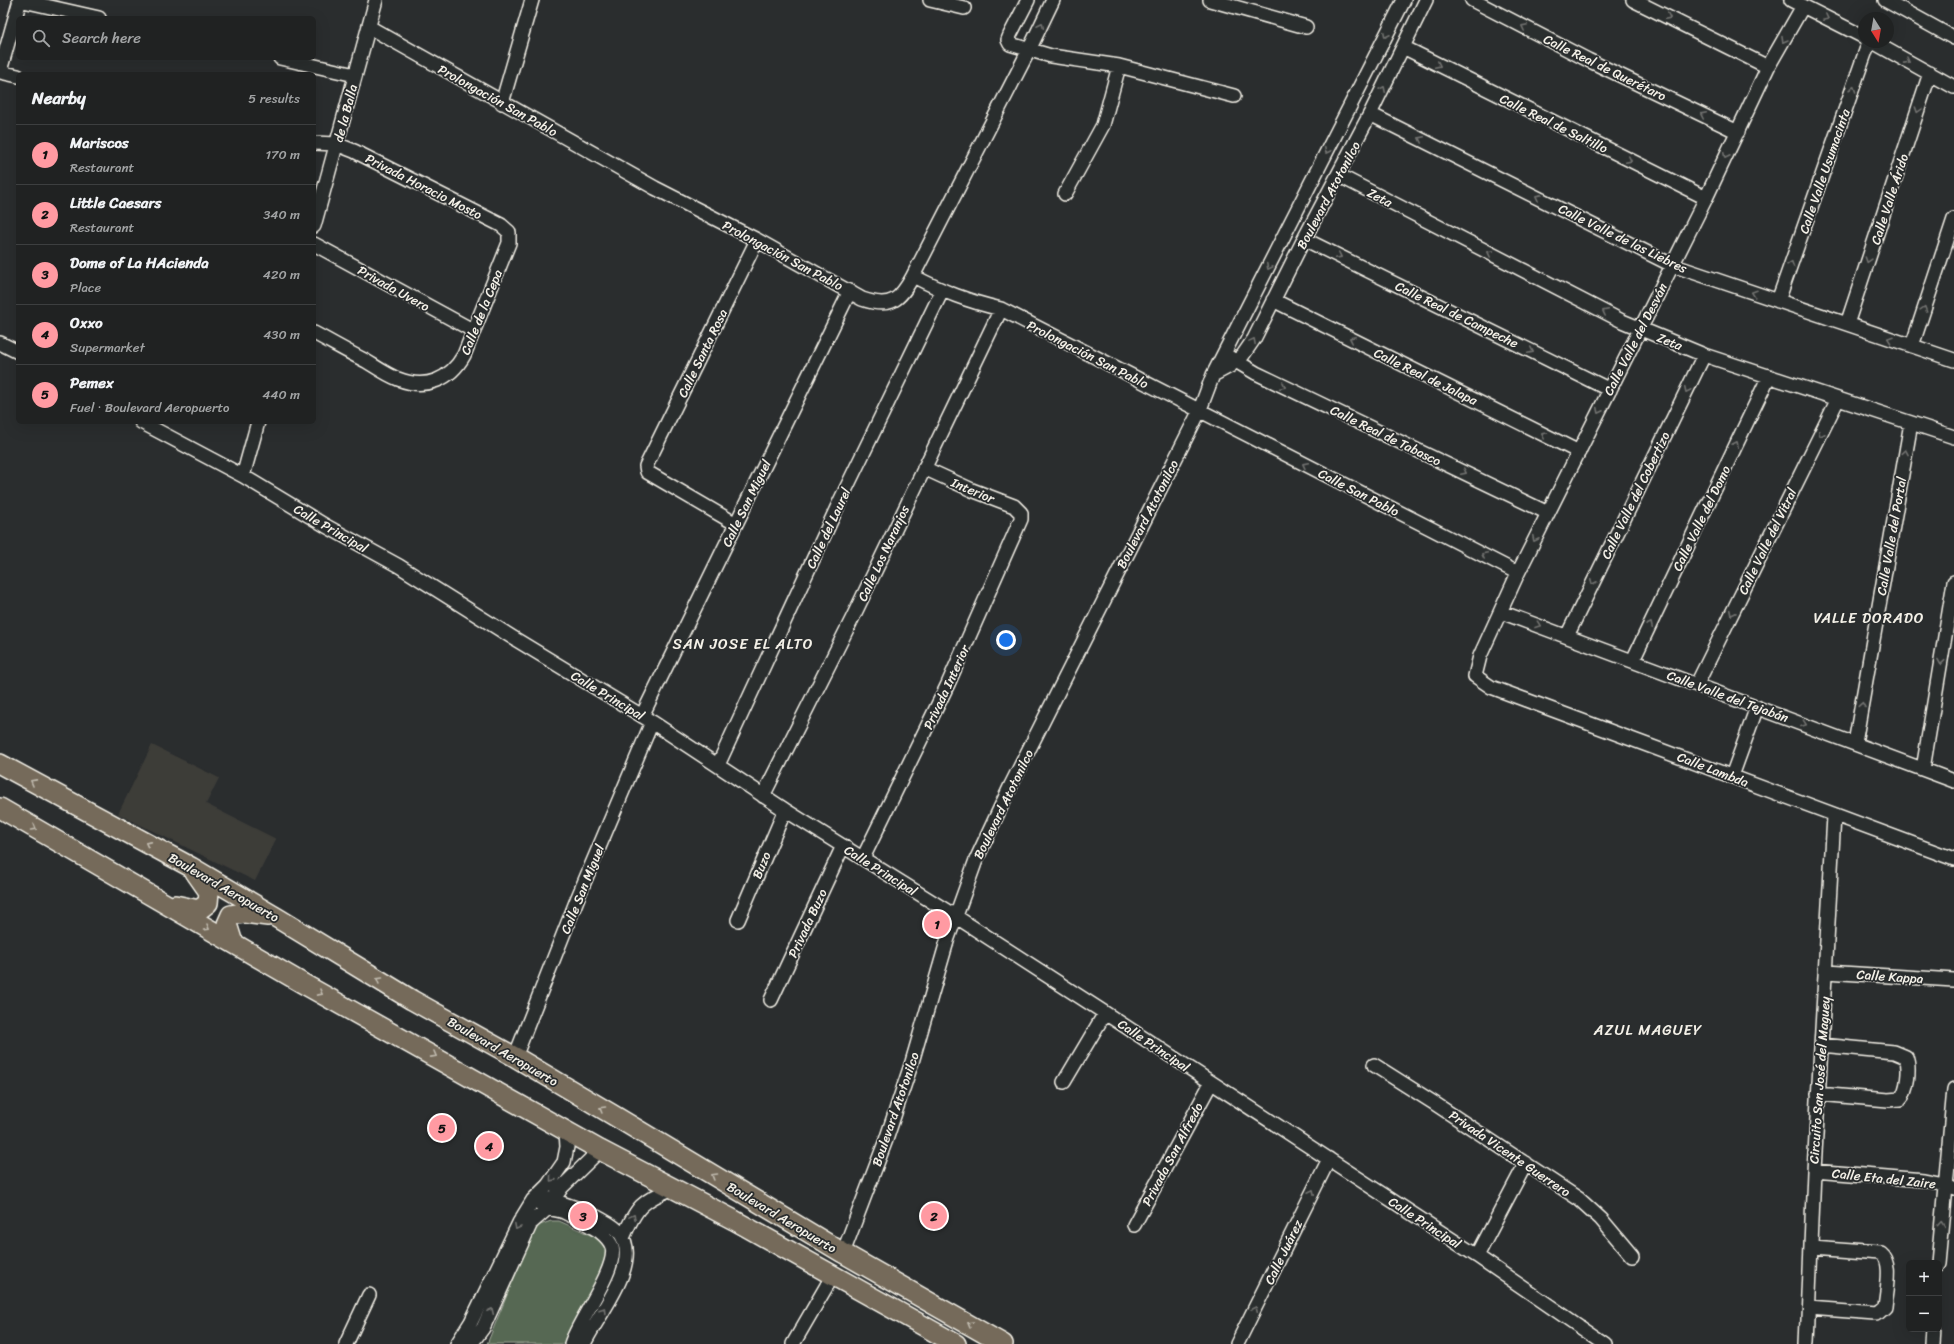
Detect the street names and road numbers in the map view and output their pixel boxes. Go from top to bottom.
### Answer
street label: Calle Real de Querétaro [1539,28,1671,107]
street label: Prolongación San Pablo [434,58,562,143]
street label: de la Balla [327,81,364,145]
street label: Calle Real de Saltillo [1496,87,1612,160]
street label: Calle Valle Usumacinta [1792,105,1857,237]
street label: Boulevard Atotonilco [1290,137,1367,254]
street label: Privada Horacio Mosto [361,147,487,226]
street label: Calle Valle Árido [1864,150,1915,248]
street label: Zeta [1363,181,1397,214]
street label: Calle Valle de las Liebres [1554,197,1692,280]
street label: Prolongación San Pablo [718,214,848,297]
street label: Privada Uvero [353,259,434,318]
street label: Calle de la Cepa [454,266,509,358]
street label: Calle Real de Campeche [1391,275,1523,354]
street label: Calle Valle del Desván [1597,279,1674,400]
street label: Calle Santa Rosa [671,304,734,402]
street label: Prolongación San Pablo [1023,314,1153,395]
street label: Zeta [1653,326,1687,357]
street label: Calle Real de Jalapa [1370,341,1482,412]
street label: Calle Real de Tabasco [1326,399,1446,473]
street label: Calle Valle del Cobertizo [1595,427,1677,563]
street label: Calle San Miguel [715,455,778,551]
street label: Boulevard Atotonilco [1110,455,1185,573]
street label: Calle Valle del Domo [1666,461,1737,575]
street label: Calle San Pablo [1314,462,1404,523]
street label: Interior [947,471,999,510]
street label: Calle Valle del Portal [1870,475,1913,597]
street label: Calle del Laurel [800,484,857,573]
street label: Calle Valle del Vitral [1732,484,1803,598]
street label: Calle Principal [289,498,373,559]
street label: Calle Los Naranjos [851,500,916,605]
street label: Privada Interior [917,640,976,733]
street label: Calle Principal [566,664,649,727]
street label: Calle Valle del Tejabán [1664,664,1792,729]
street label: Boulevard Atotonilco [967,745,1040,863]
street label: Calle Lambda [1674,745,1752,794]
street label: Calle Principal [840,839,922,902]
street label: Calle San Miguel [554,841,611,937]
street label: Boulevard Aeropuerto [164,846,284,929]
street label: Buzo [745,847,778,883]
street label: Privada Buzo [781,884,834,962]
street label: Calle Kappa [1856,963,1925,990]
street label: Circuito San José del Maguey [1802,995,1837,1164]
street label: Boulevard Aeropuerto [443,1010,563,1093]
street label: Calle Principal [1113,1013,1195,1078]
street label: Boulevard Atotonilco [865,1048,926,1170]
street label: Privada San Alfredo [1135,1098,1210,1210]
street label: Privada Vicente Guerrero [1444,1104,1576,1203]
street label: Calle Eta del Zaire [1831,1162,1937,1195]
street label: Boulevard Aeropuerto [722,1175,842,1260]
street label: Calle Principal [1384,1190,1466,1255]
street label: Calle Juárez [1258,1215,1309,1289]

